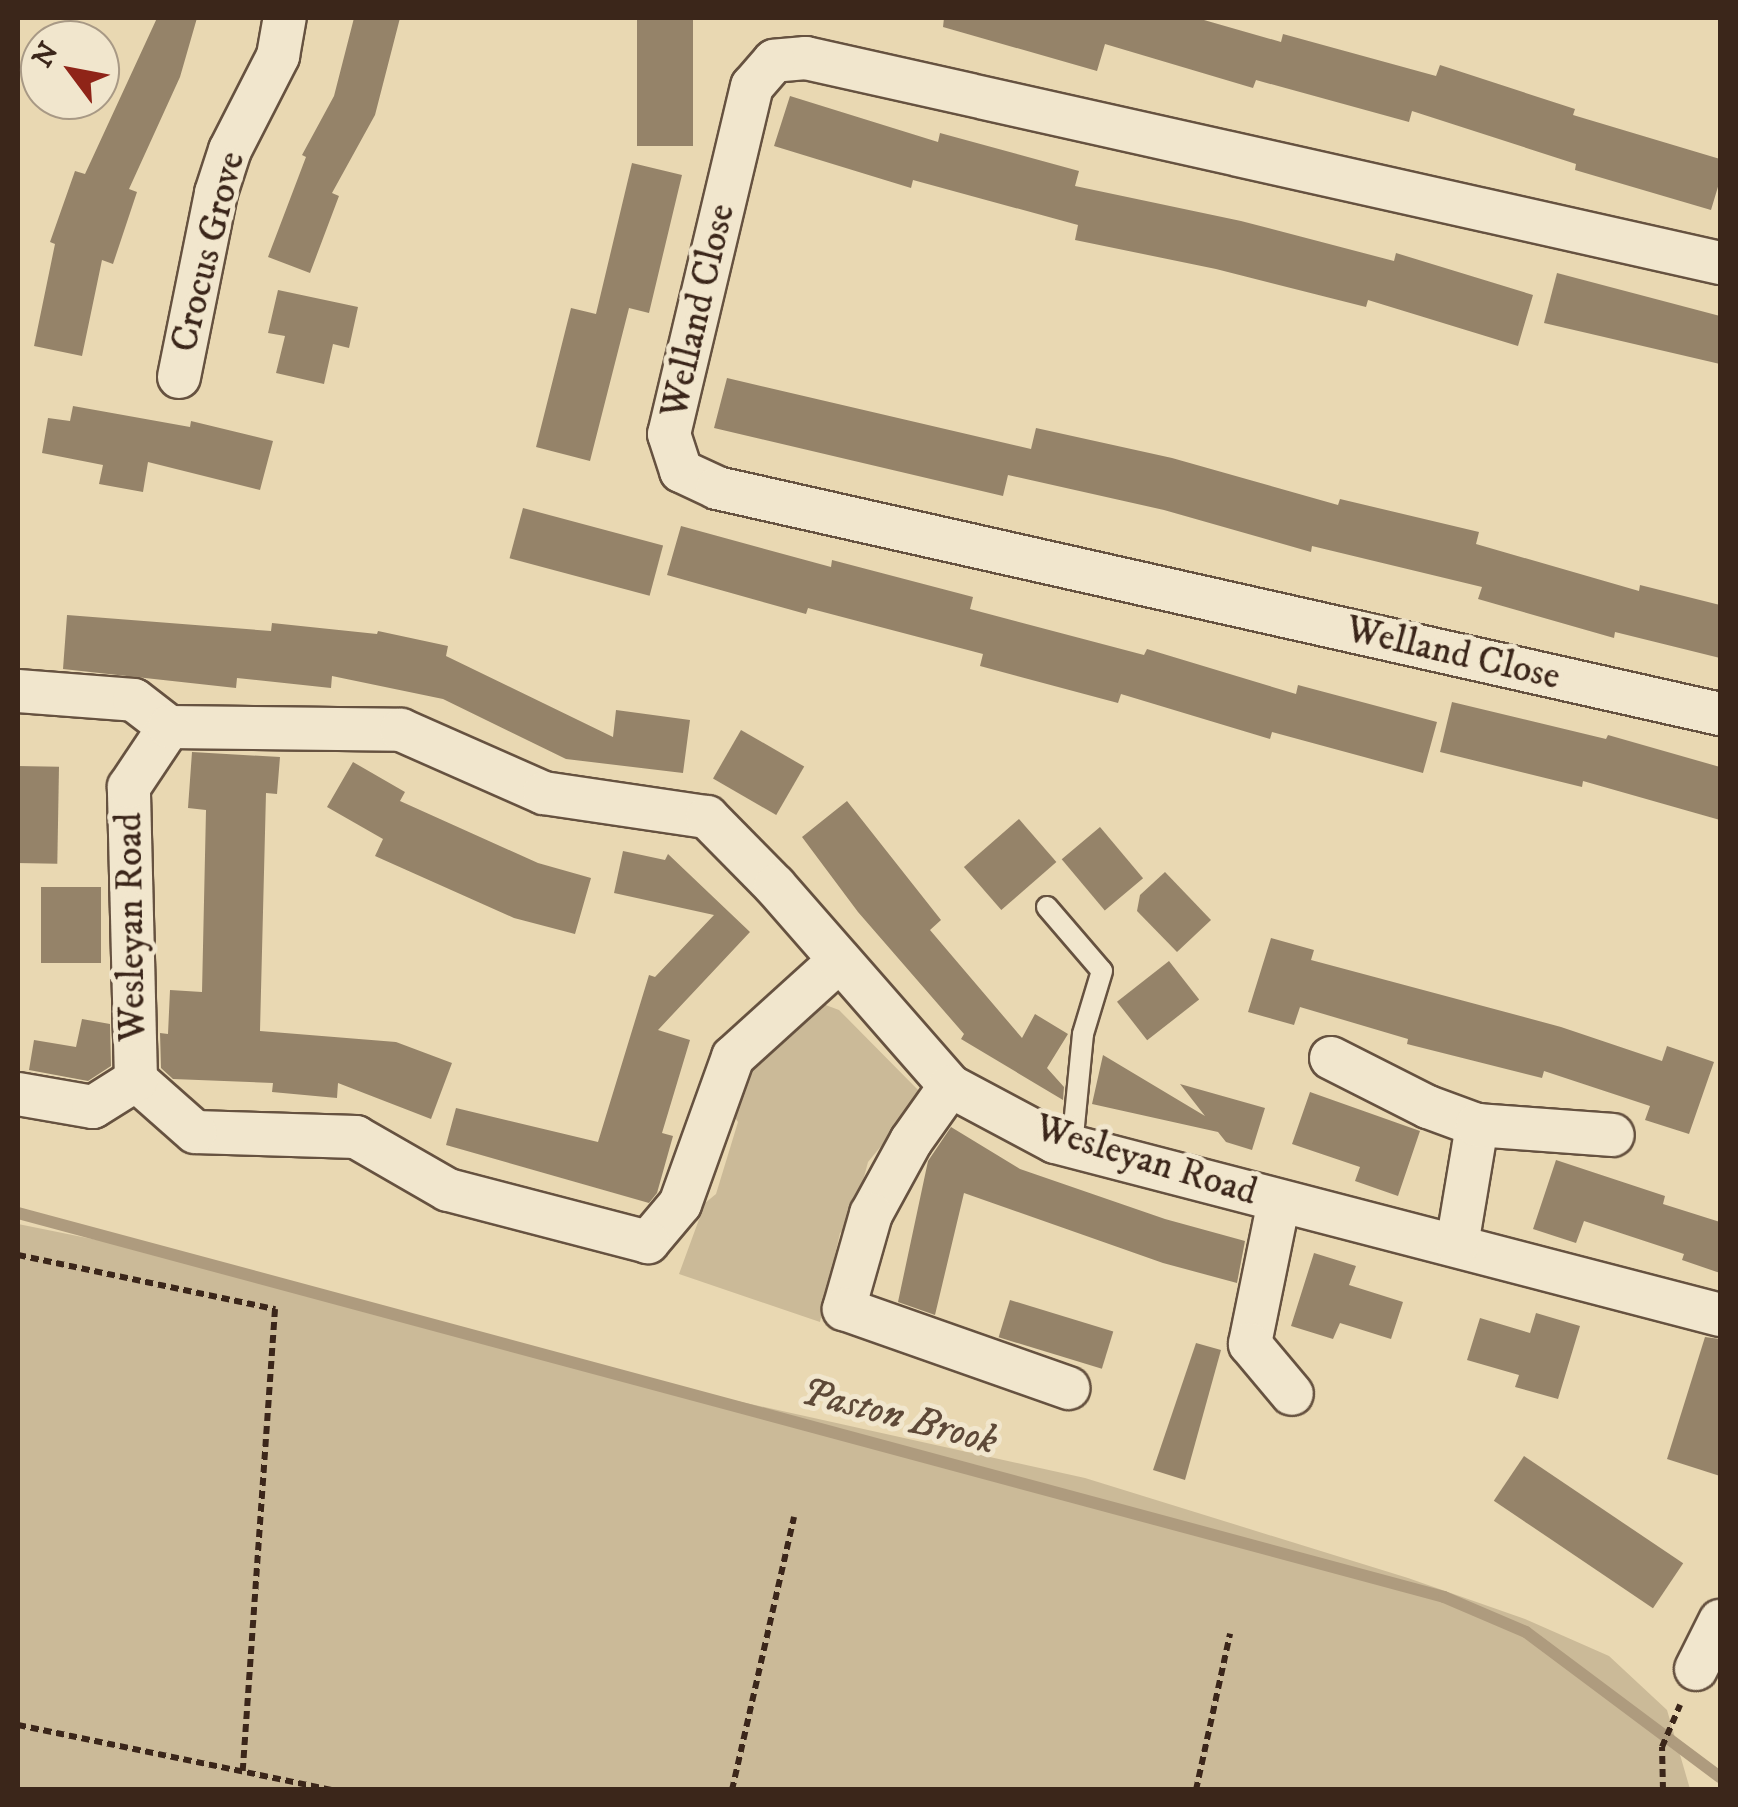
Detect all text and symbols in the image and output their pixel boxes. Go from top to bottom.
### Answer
north arrow [20,20,120,120]
text: N [25,36,67,74]
street label: Crocus Grove [162,147,256,357]
street label: Welland Close [652,200,746,422]
street label: Welland Close [1342,607,1564,701]
street label: Wesleyan Road [107,812,157,1042]
street label: Wesleyan Road [1030,1106,1262,1216]
water label: Paston Brook [796,1368,1002,1466]

